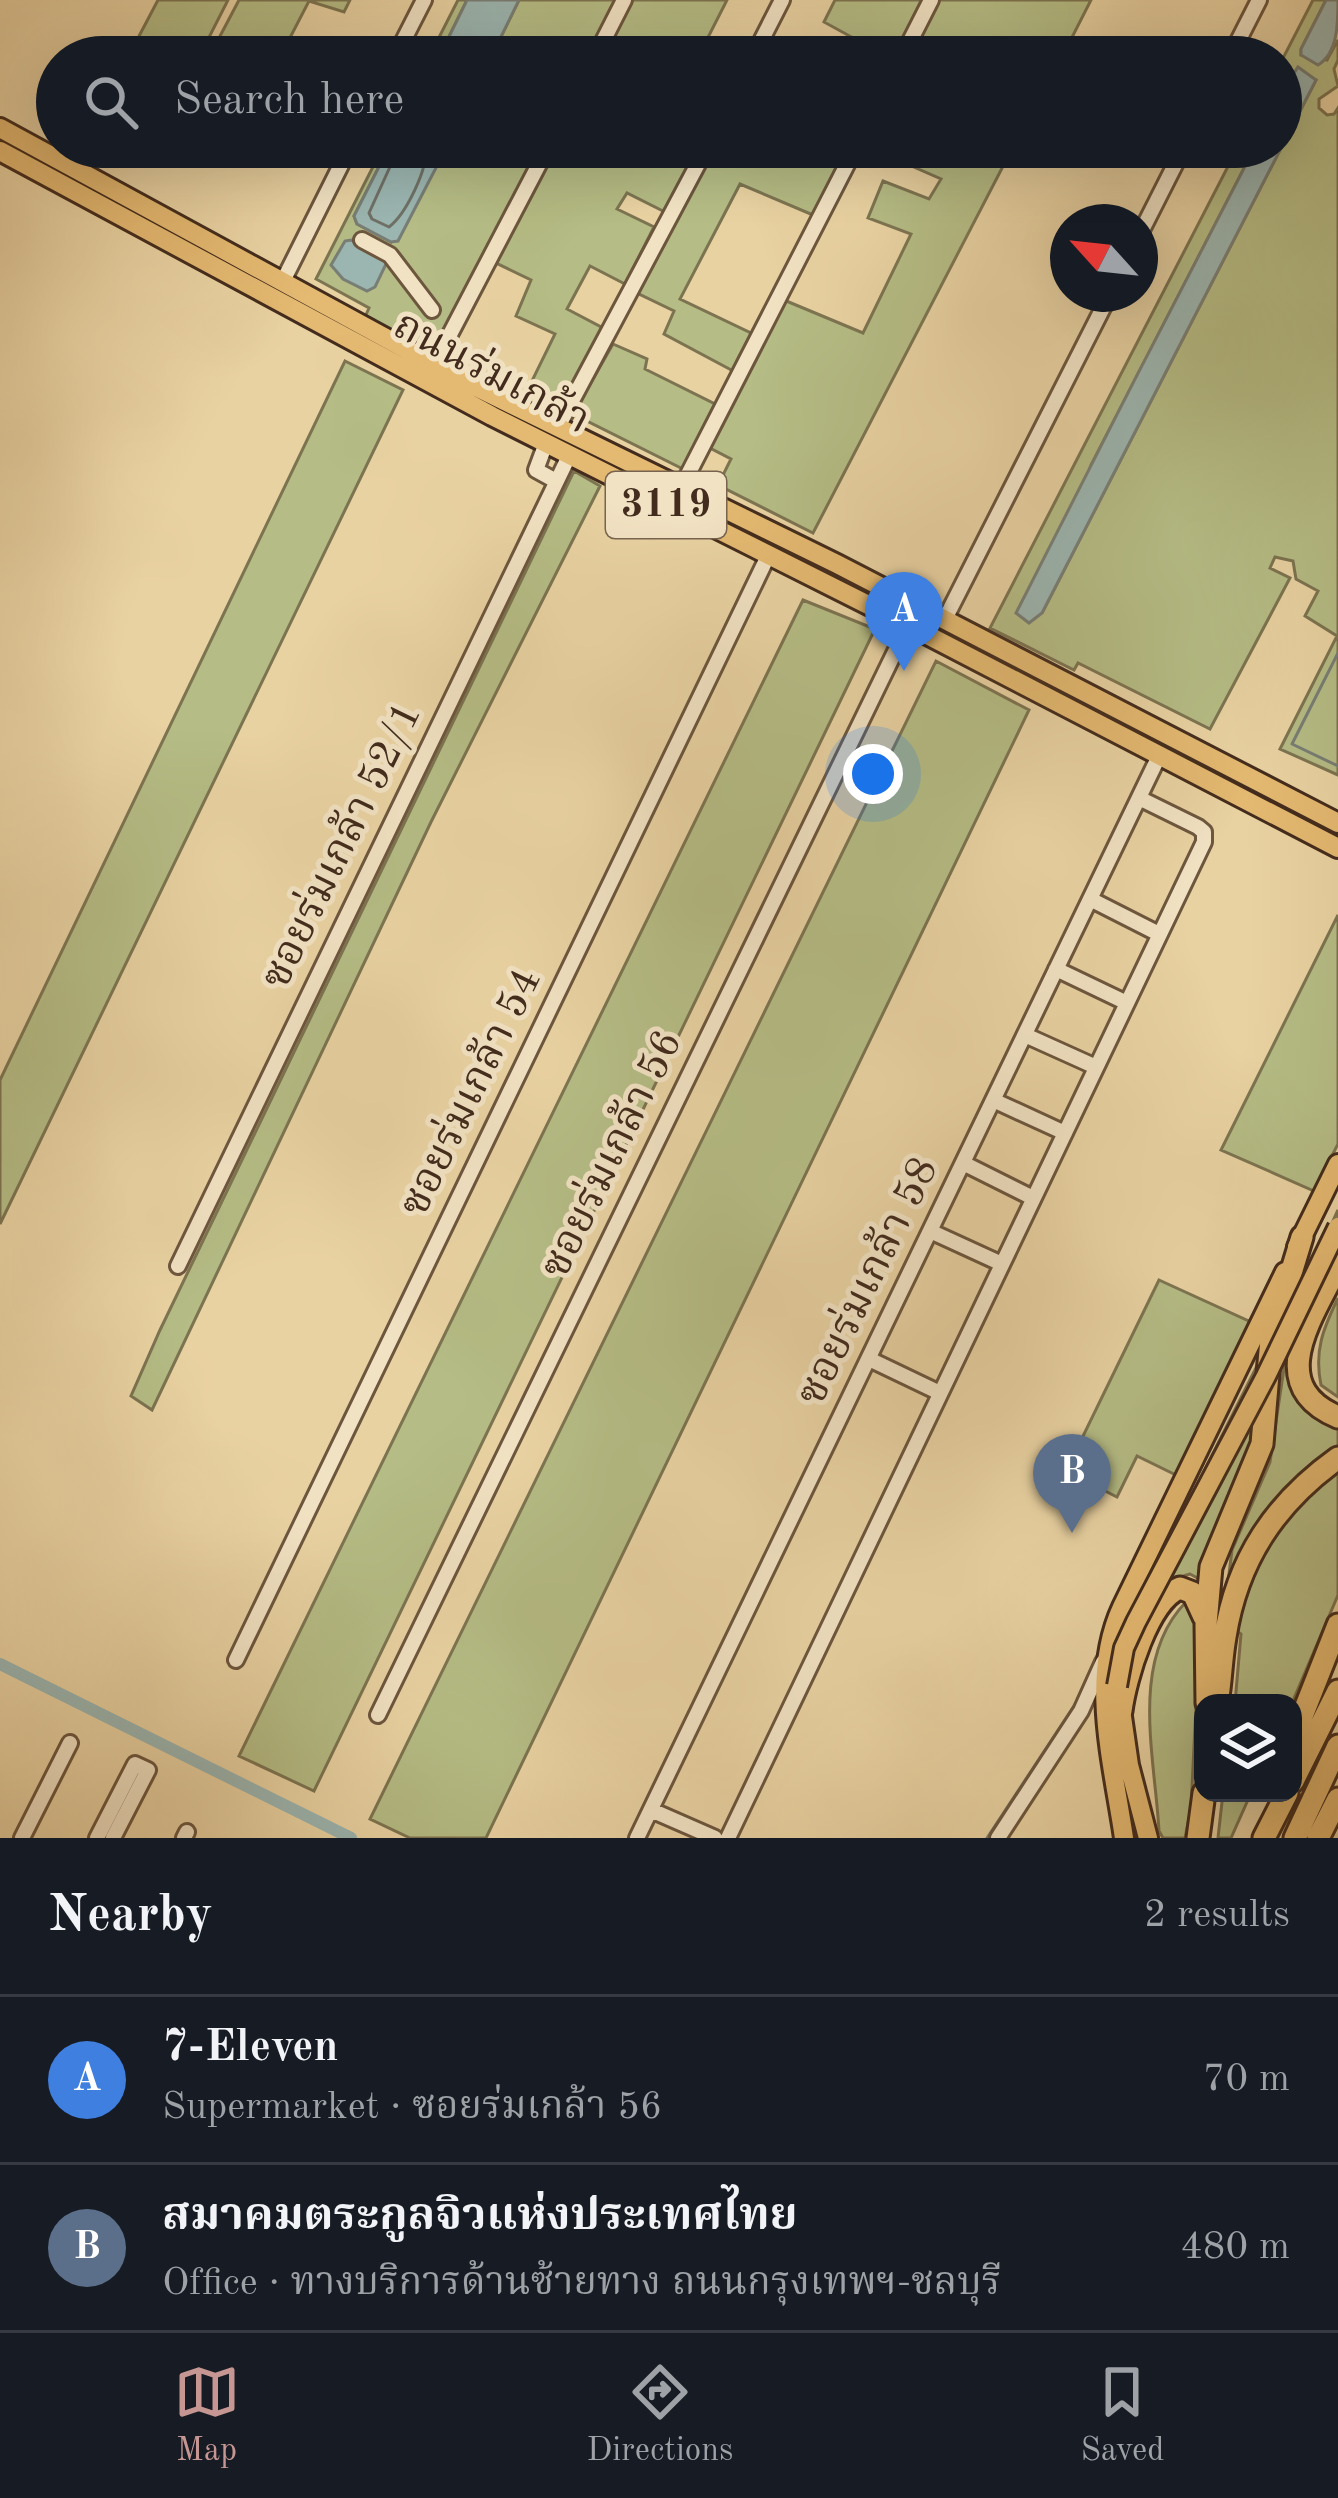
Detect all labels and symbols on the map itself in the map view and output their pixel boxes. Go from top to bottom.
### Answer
north arrow [1050,204,1158,312]
street label: ถนนร่มเกล้า [386,301,598,443]
road number: 3119 [606,472,726,538]
pin: A [865,572,943,671]
street label: ซอยร่มเกล้า 52/1 [251,694,430,996]
your location [843,744,903,804]
street label: ซอยร่มเกล้า 54 [390,960,550,1223]
street label: ซอยร่มเกล้า 56 [531,1022,691,1285]
street label: ซอยร่มเกล้า 58 [787,1149,947,1412]
pin: B [1033,1434,1111,1533]

